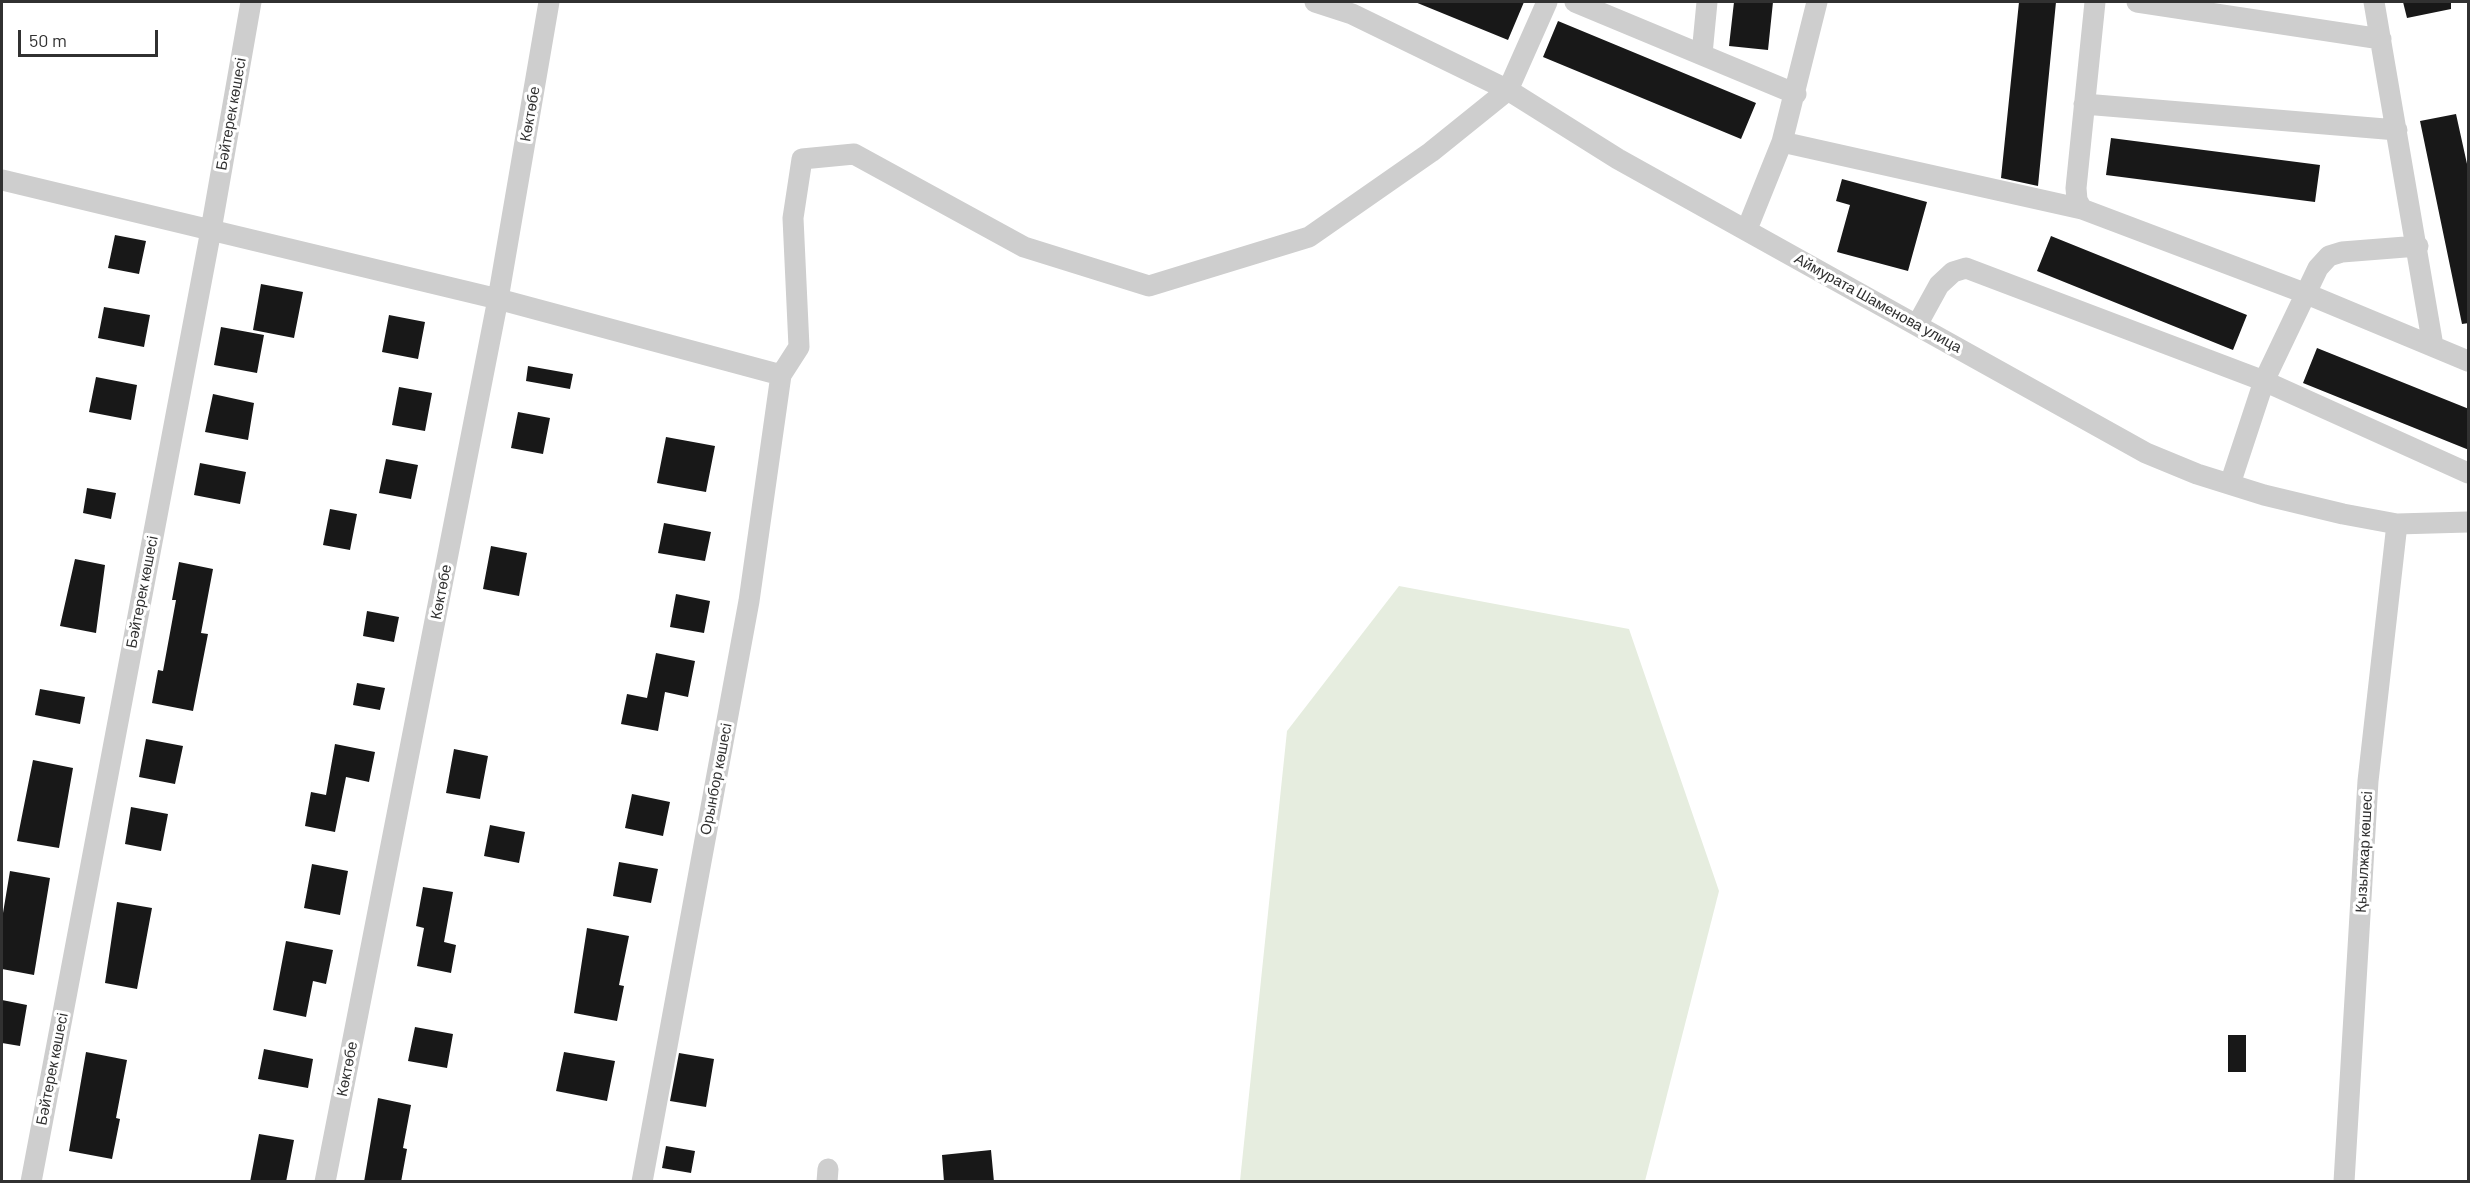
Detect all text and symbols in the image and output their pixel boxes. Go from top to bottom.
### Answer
scale bar [21,18,160,56]
text: 50 m [29,29,67,51]
street label: Бәйтерек көшесі [212,56,250,172]
street label: Көктөбе [516,85,544,143]
street label: Аймурата Шаменова улица [1791,249,1965,357]
street label: Бәйтерек көшесі [122,534,162,650]
street label: Көктөбе [427,563,455,621]
street label: Орынбор көшесі [696,722,736,836]
street label: Қызылжар көшесі [2352,791,2376,913]
street label: Бәйтерек көшесі [32,1011,72,1127]
street label: Көктөбе [333,1040,361,1098]

